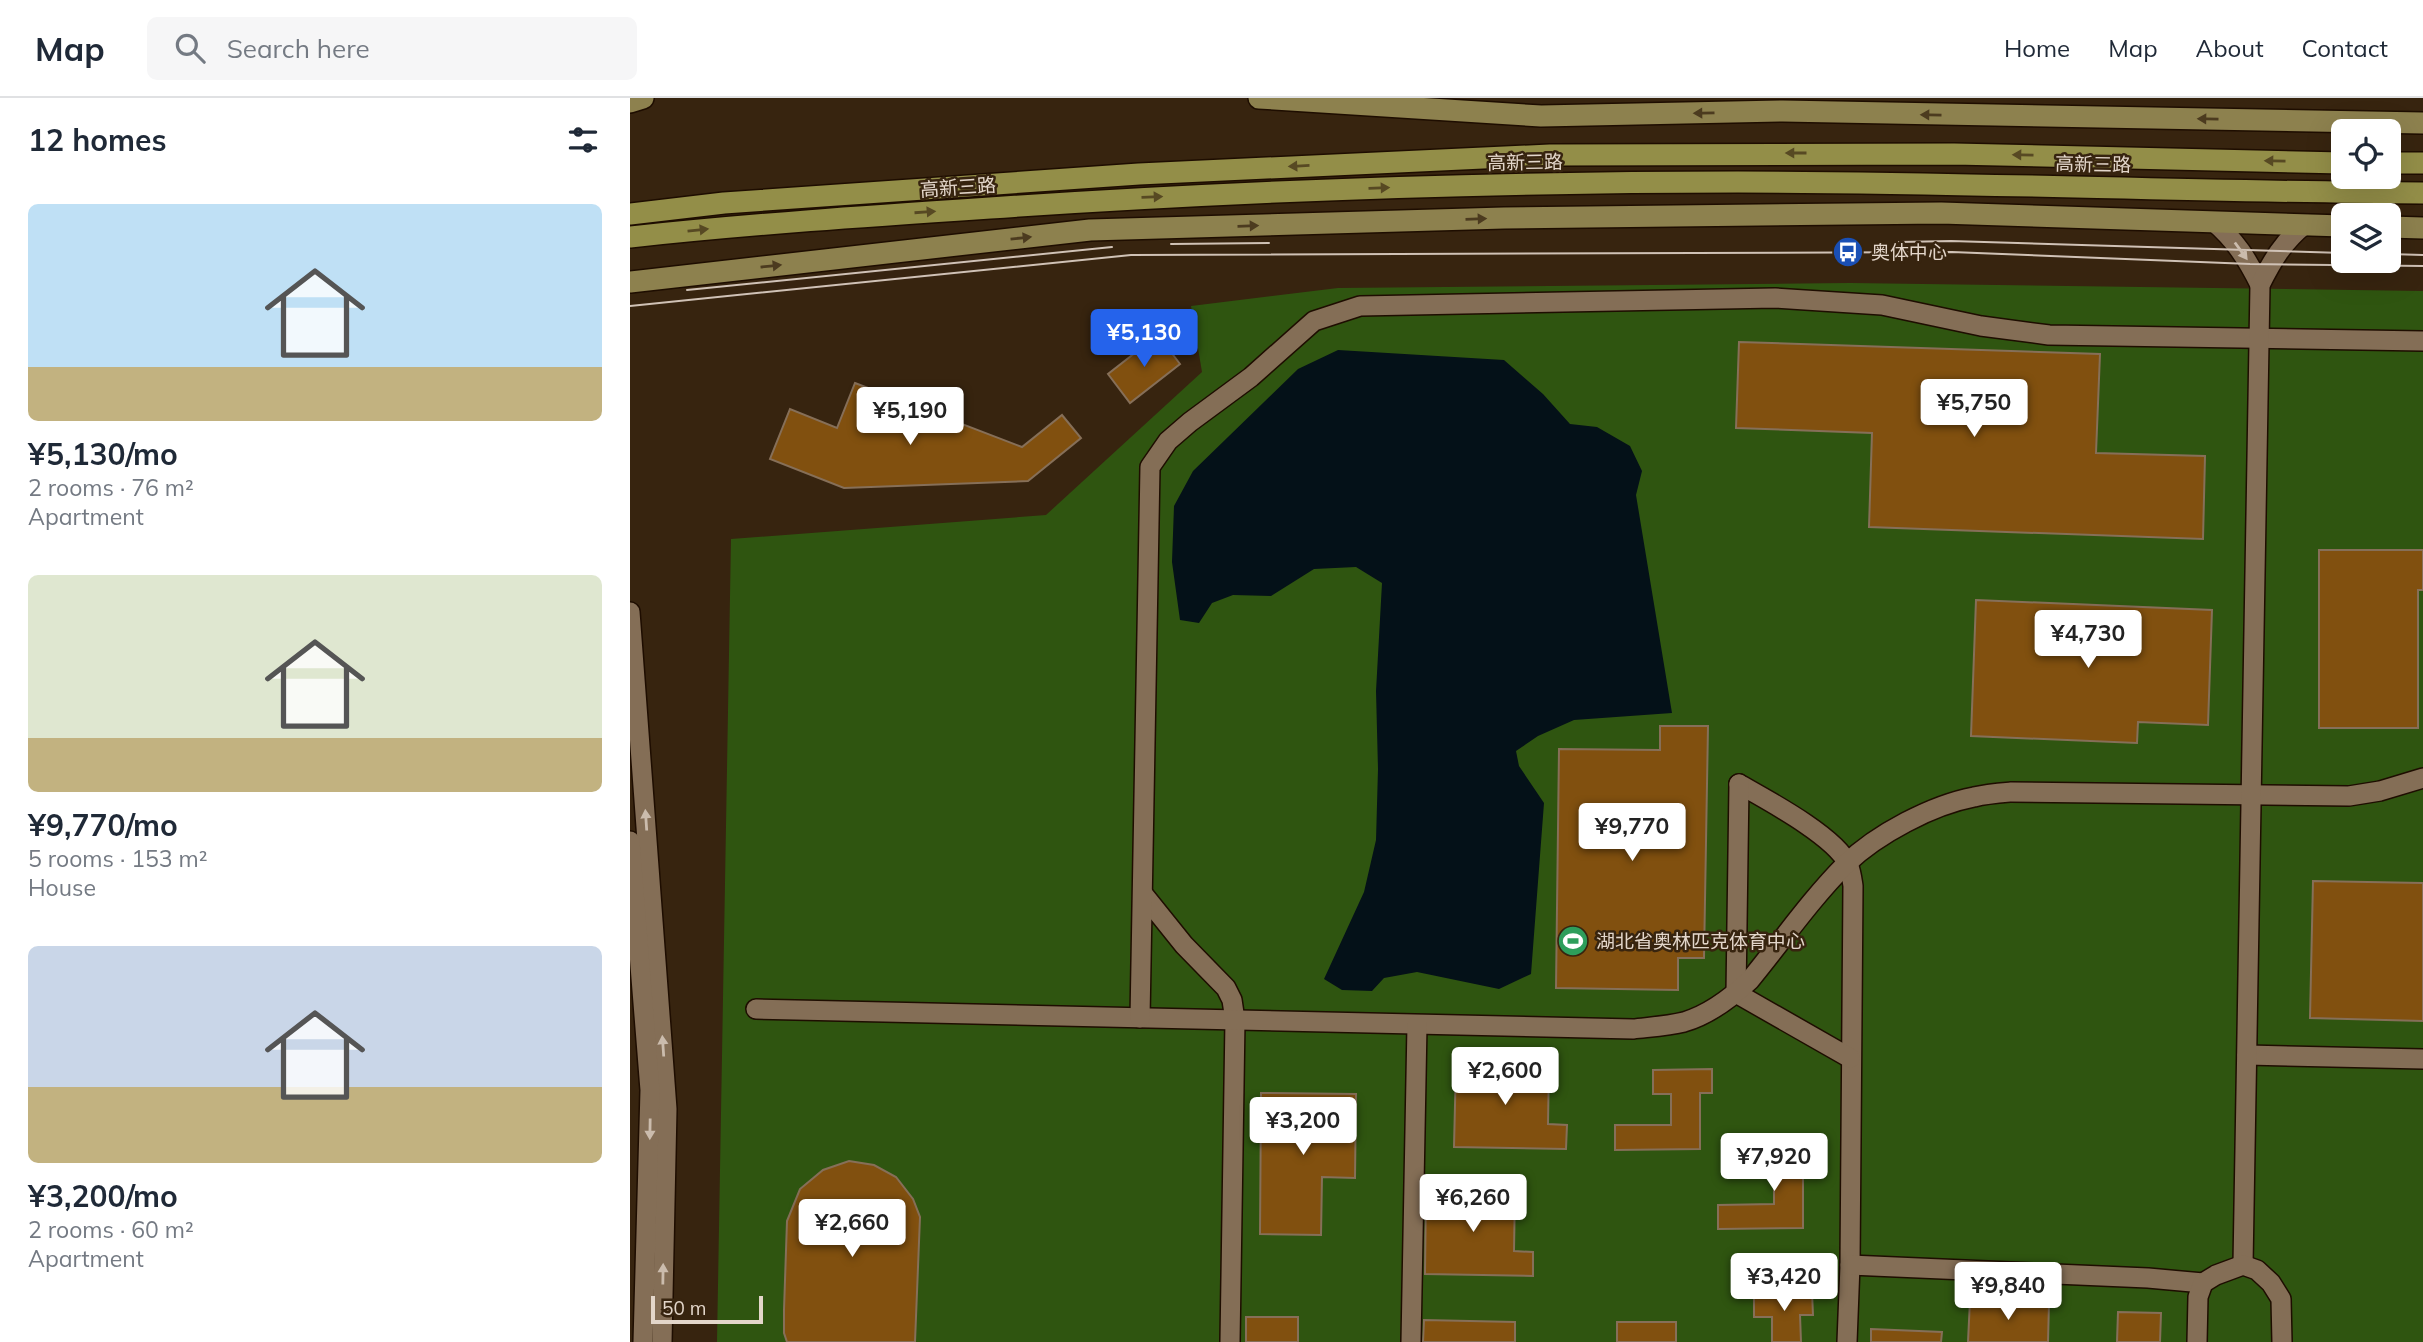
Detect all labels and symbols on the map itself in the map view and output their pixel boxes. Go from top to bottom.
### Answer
one-way arrow [1693,108,1715,119]
one-way arrow [1920,109,1942,120]
one-way arrow [2197,113,2219,125]
one-way arrow [1784,147,1806,159]
street label: 高新三路 [1487,149,1563,175]
one-way arrow [2012,150,2034,161]
street label: 高新三路 [2055,151,2131,177]
one-way arrow [2264,156,2286,167]
one-way arrow [1288,160,1310,171]
street label: 高新三路 [919,172,997,202]
one-way arrow [1368,182,1390,194]
one-way arrow [1141,192,1163,203]
one-way arrow [914,206,936,217]
one-way arrow [1465,213,1487,225]
one-way arrow [1237,220,1259,231]
one-way arrow [687,224,709,235]
one-way arrow [1010,232,1032,243]
bus stop icon: 奥体中心 [1831,235,1865,269]
place label: 奥体中心 [1871,240,1947,264]
one-way arrow [2234,242,2248,260]
one-way arrow [760,261,782,272]
pin: ¥5,130 [1087,310,1201,369]
pin: ¥5,750 [1917,380,2031,439]
pin: ¥5,190 [853,388,967,447]
pin: ¥4,730 [2031,610,2145,670]
pin: ¥9,770 [1575,804,1689,863]
one-way arrow [640,808,651,830]
sports icon: 湖北省奥林匹克体育中心 [1556,924,1590,958]
place label: 湖北省奥林匹克体育中心 [1596,929,1805,953]
one-way arrow [657,1035,668,1057]
pin: ¥2,600 [1448,1048,1562,1107]
pin: ¥3,200 [1246,1098,1360,1157]
one-way arrow [644,1118,656,1140]
pin: ¥7,920 [1717,1134,1831,1193]
pin: ¥6,260 [1416,1174,1530,1234]
pin: ¥2,660 [795,1200,909,1259]
pin: ¥3,420 [1727,1254,1841,1313]
pin: ¥9,840 [1951,1262,2065,1322]
one-way arrow [658,1263,669,1285]
scale bar [651,1293,763,1325]

